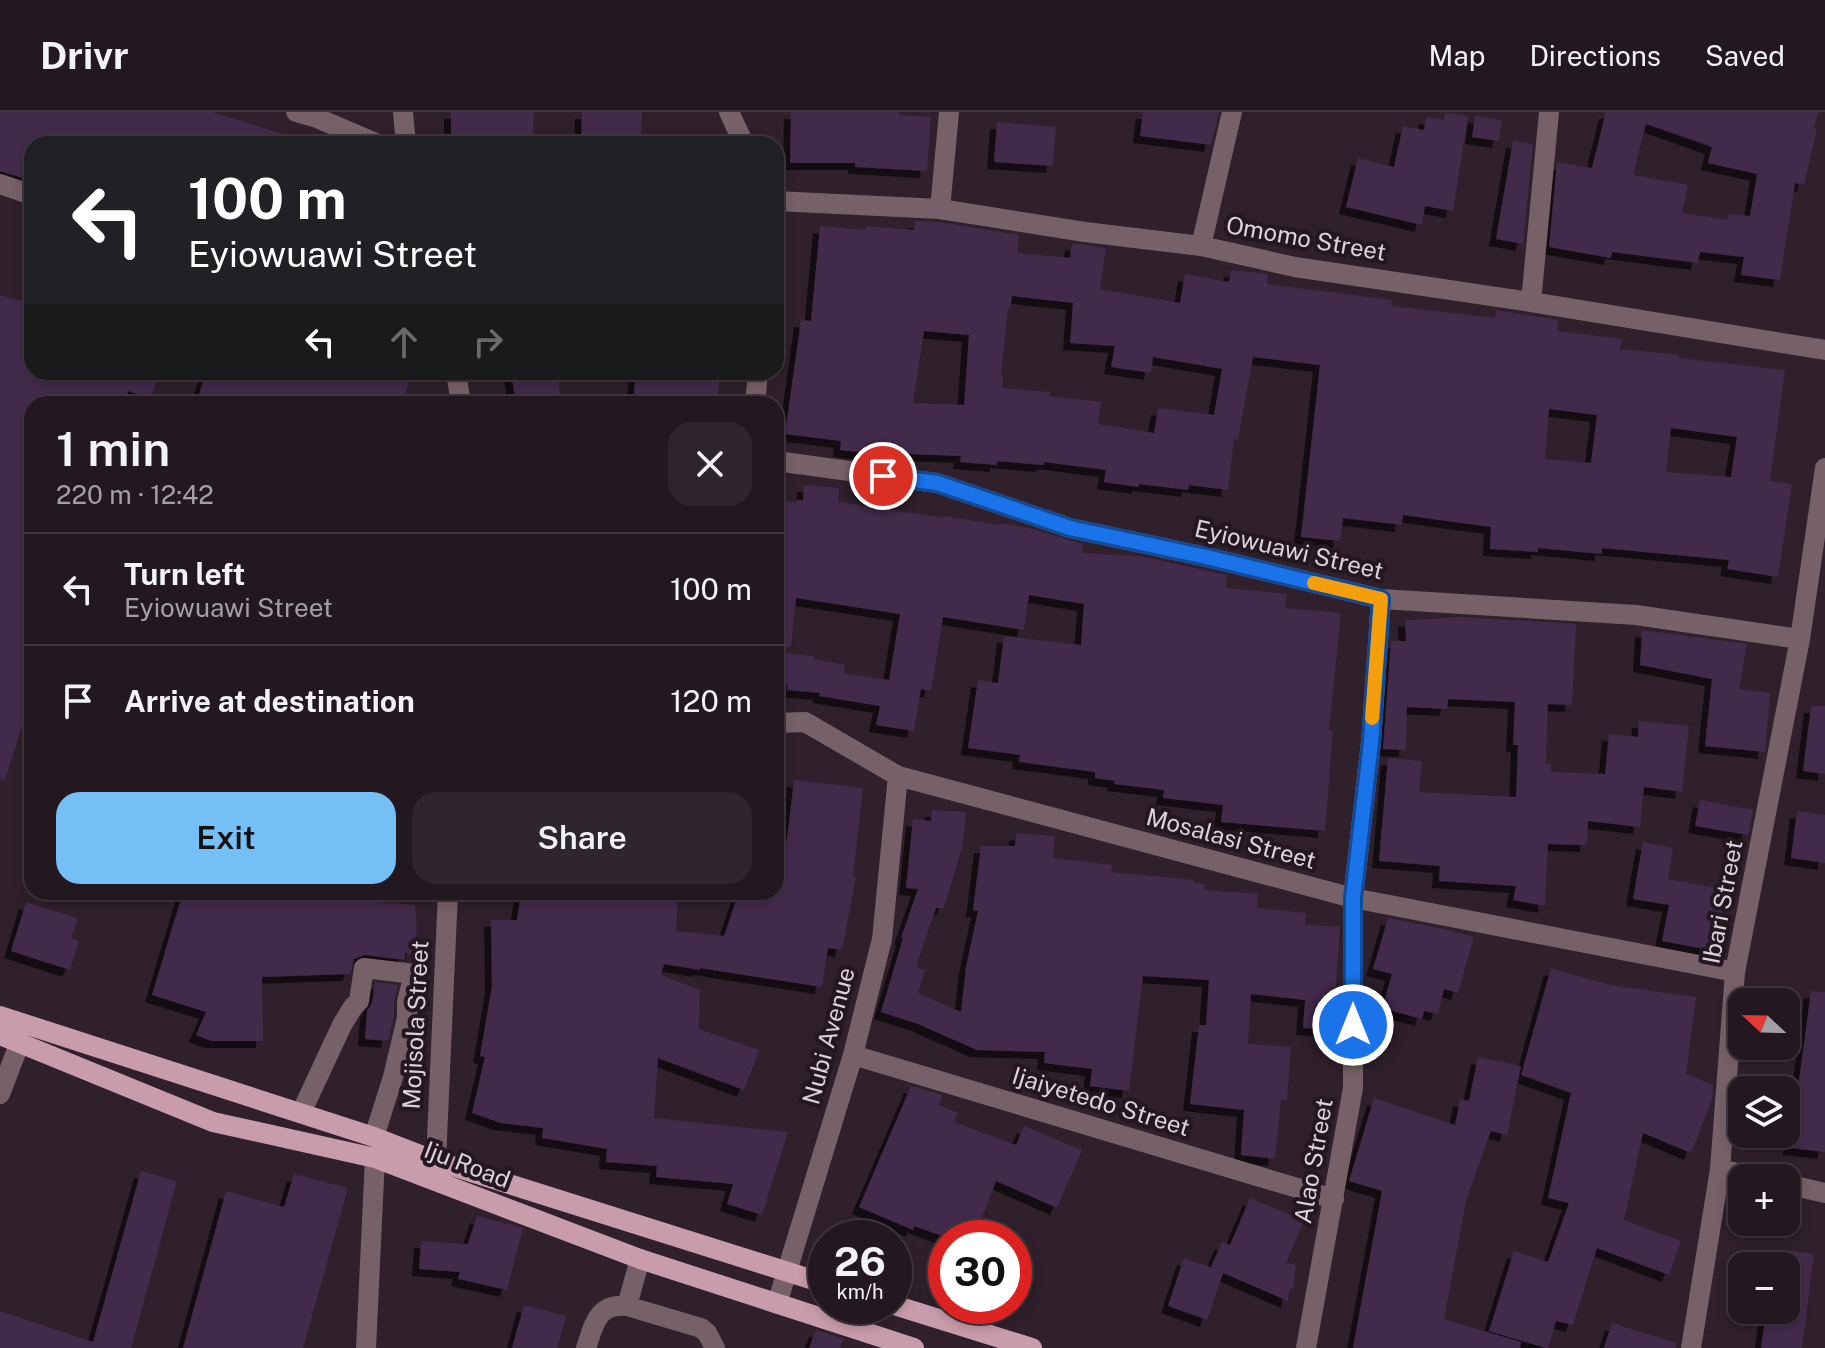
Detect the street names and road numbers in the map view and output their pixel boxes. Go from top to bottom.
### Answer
street label: Omomo Street [1224,210,1388,266]
street label: Eyiowuawi Street [1192,514,1386,584]
street label: Mosalasi Street [1143,802,1319,874]
street label: Ibari Street [1696,838,1748,966]
street label: Mojisola Street [397,940,433,1110]
street label: Nubi Avenue [796,964,860,1107]
street label: Ijaiyetedo Street [1009,1061,1193,1141]
street label: Alao Street [1288,1096,1338,1226]
street label: Iju Road [420,1135,514,1193]

